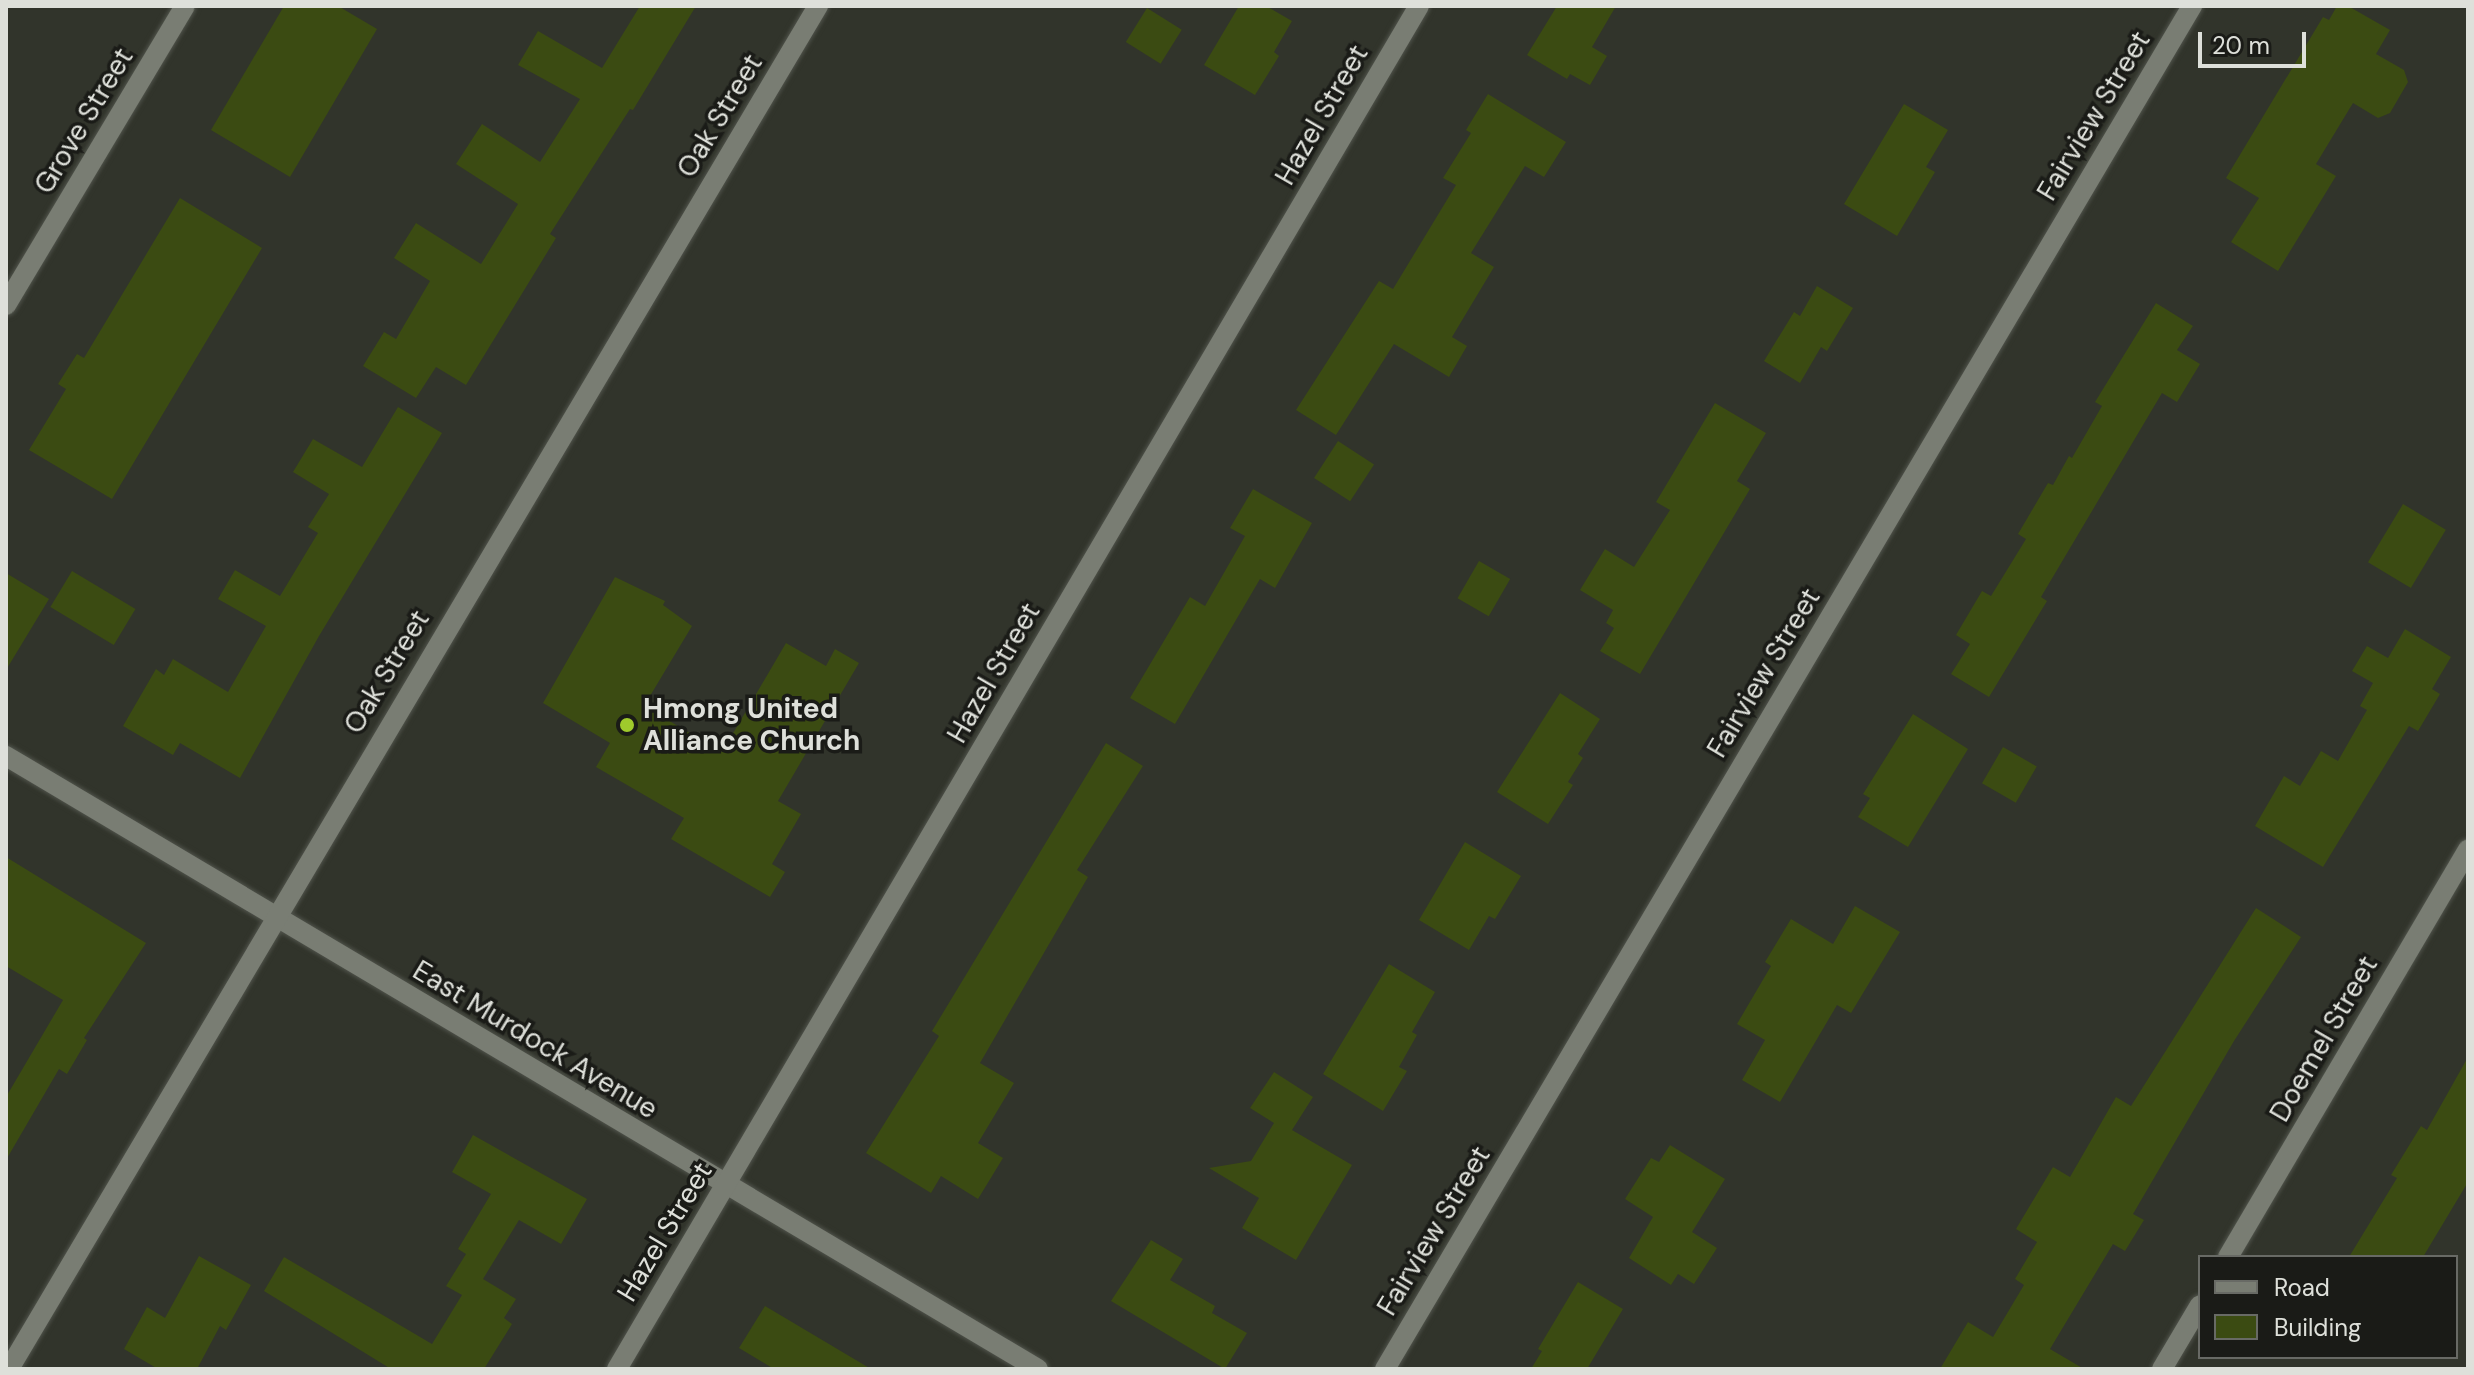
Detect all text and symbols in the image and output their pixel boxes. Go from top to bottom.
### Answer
scale bar [2202,16,2310,66]
street label: Fairview Street [2030,25,2158,207]
text: 20 m [2212,30,2270,61]
street label: Hazel Street [1268,39,1376,191]
street label: Grove Street [27,42,141,200]
street label: Oak Street [670,48,770,184]
street label: Fairview Street [1700,582,1828,764]
street label: Hazel Street [940,597,1048,749]
street label: Oak Street [337,604,437,740]
place label: Hmong United Alliance Church [643,692,860,758]
marker: Hmong United Alliance Church [618,716,636,734]
street label: Doemel Street [2263,950,2385,1128]
street label: East Murdock Avenue [407,954,663,1126]
street label: Fairview Street [1370,1140,1498,1322]
street label: Hazel Street [610,1156,720,1308]
legend [2198,1255,2458,1359]
text: Road [2274,1272,2330,1303]
text: Building [2274,1312,2361,1343]

